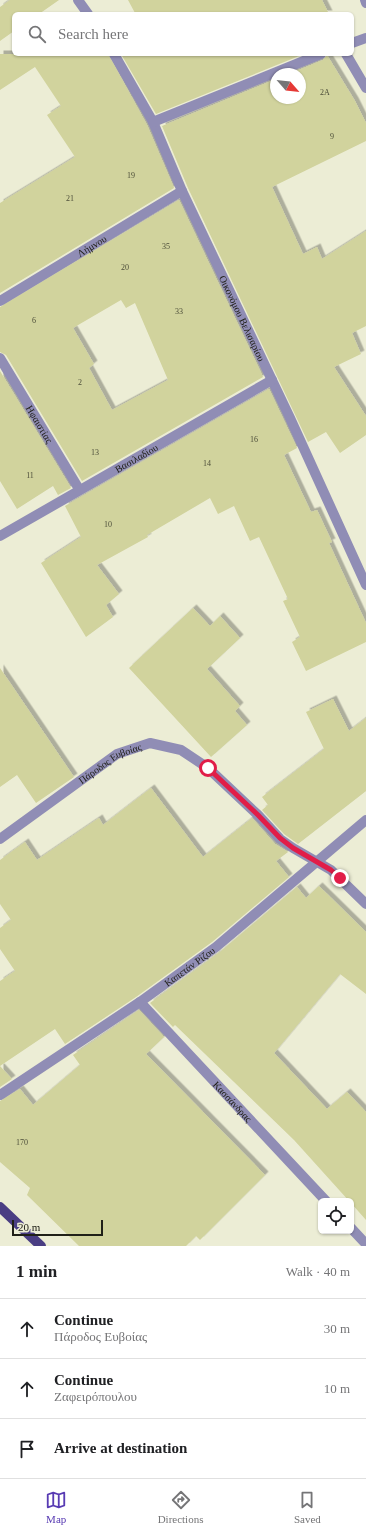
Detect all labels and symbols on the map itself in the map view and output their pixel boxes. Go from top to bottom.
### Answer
north arrow [270,68,306,104]
house number: 2A [320,88,330,97]
house number: 9 [330,132,334,141]
house number: 19 [127,171,135,180]
house number: 21 [66,194,74,203]
street label: Λήμνου [75,233,108,259]
house number: 35 [162,242,170,251]
house number: 20 [121,263,129,272]
street label: Οικονόμου Βελισαρίου [217,273,268,363]
house number: 33 [175,307,183,316]
house number: 6 [32,316,36,325]
house number: 2 [78,378,82,387]
street label: Ηφαιστίας [24,403,55,445]
house number: 16 [250,435,258,444]
street label: Βασιλαδίου [113,441,160,474]
house number: 13 [91,448,99,457]
house number: 14 [203,459,211,468]
house number: 11 [26,471,34,480]
house number: 10 [104,520,112,529]
street label: Πάροδος Ευβοίας [76,741,143,786]
route start [199,759,217,777]
route end [331,869,349,887]
street label: Καπετάν Ρίζου [162,944,217,988]
street label: Κασσάνδρας [211,1079,255,1124]
house number: 170 [16,1138,28,1147]
scale bar [12,1218,103,1237]

